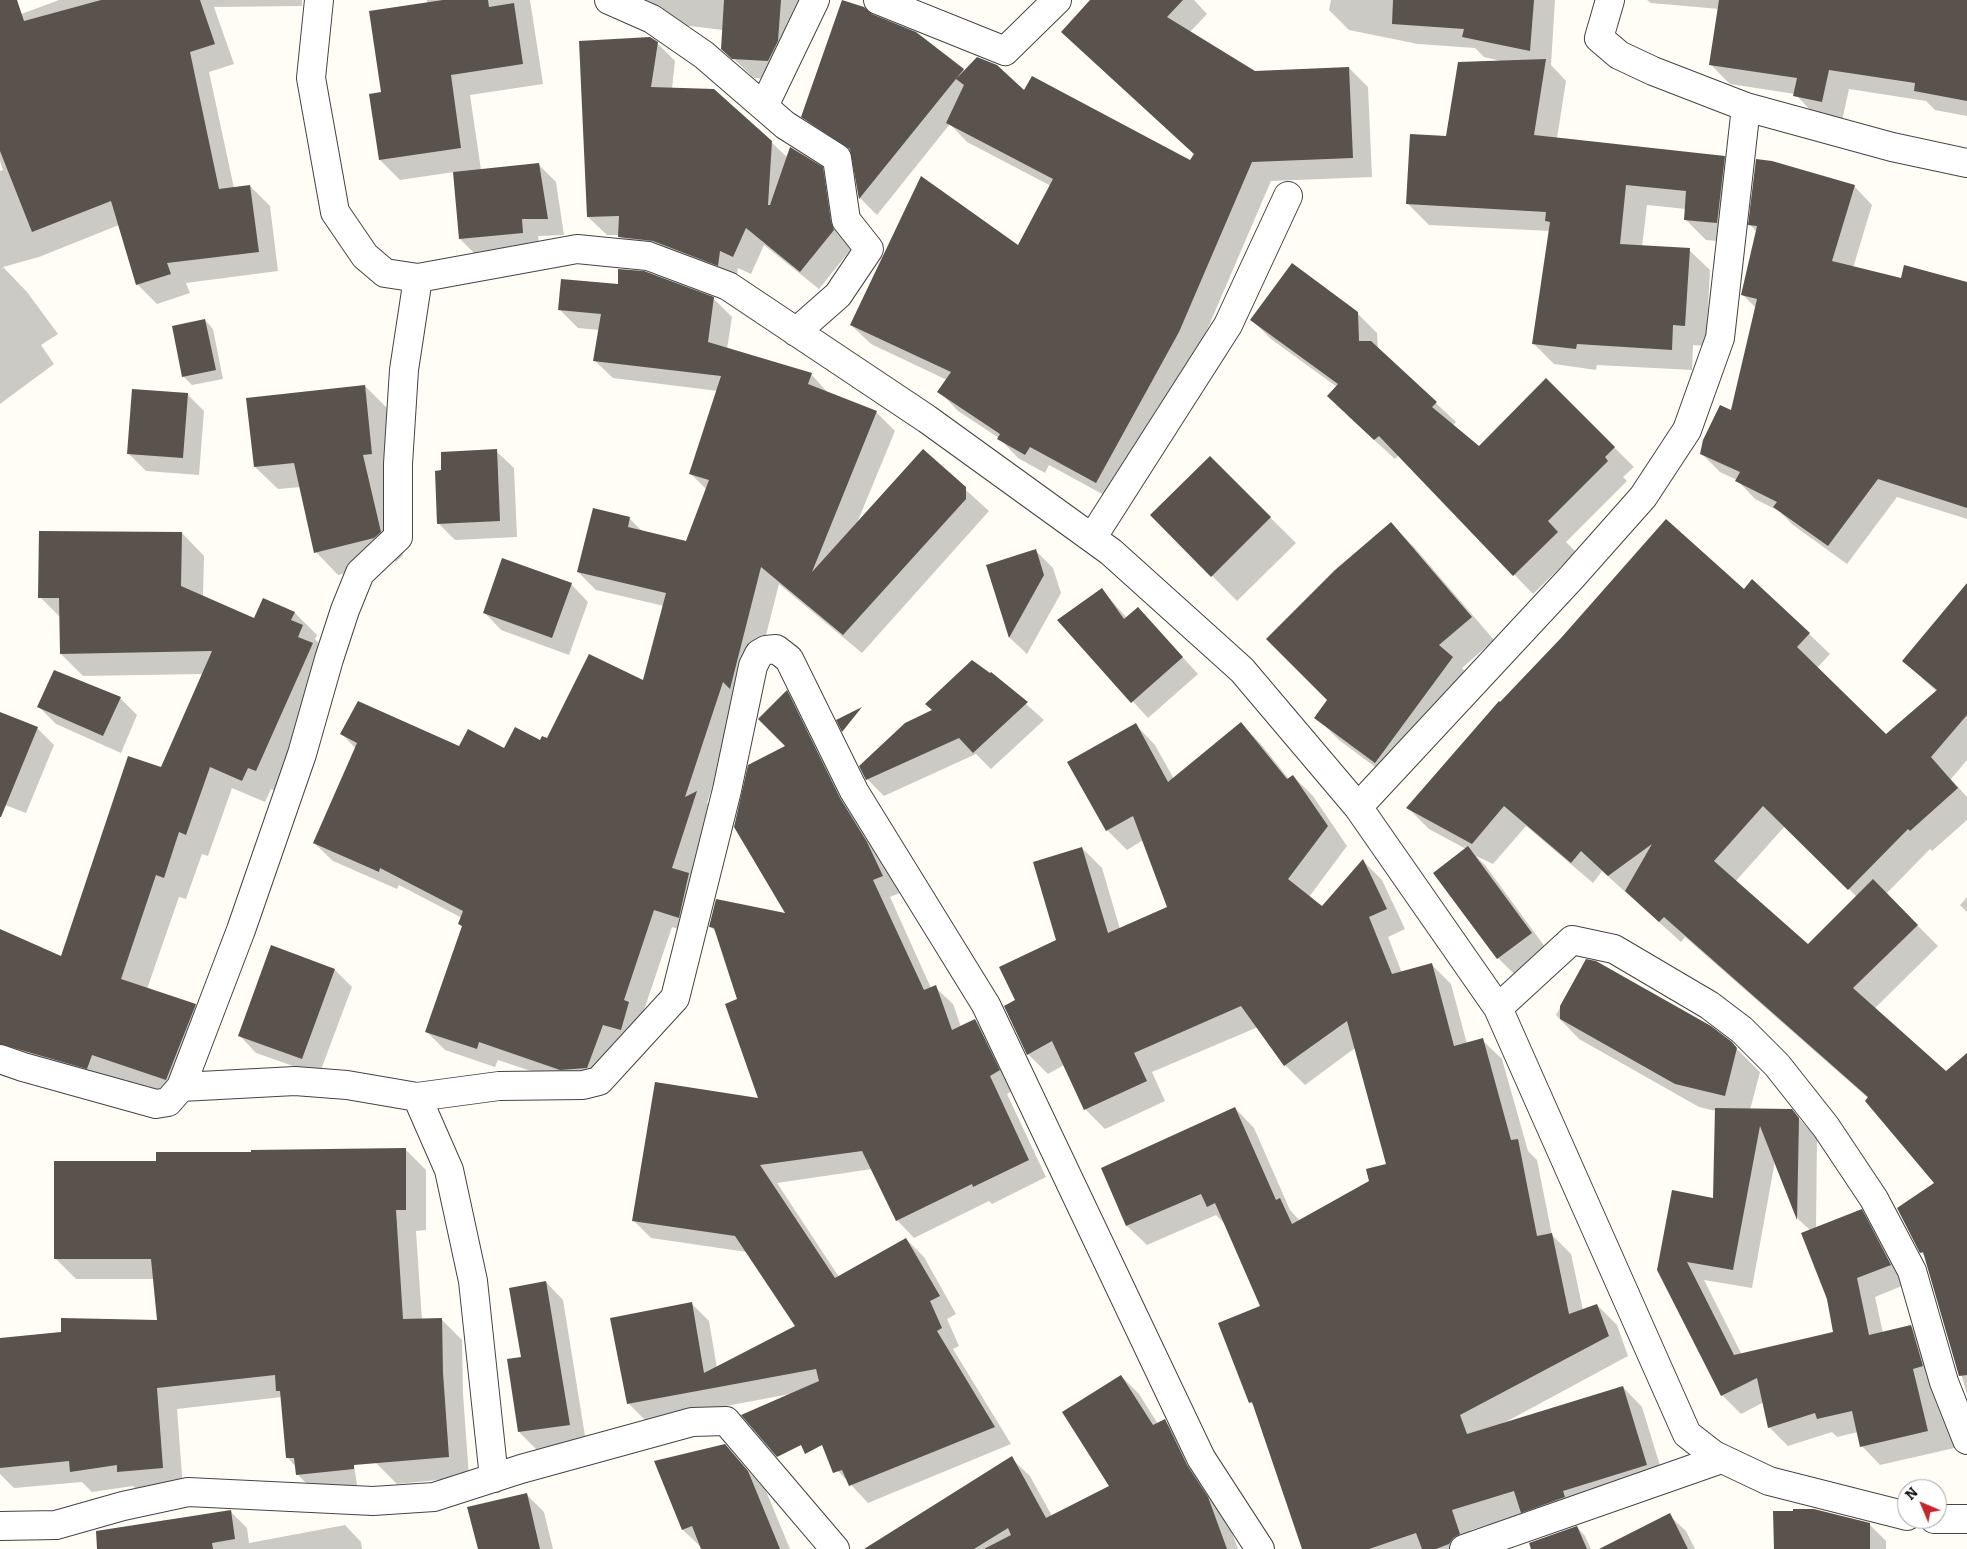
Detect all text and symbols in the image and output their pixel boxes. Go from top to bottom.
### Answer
north arrow [1897,1479,1947,1529]
text: N [1902,1484,1922,1504]

